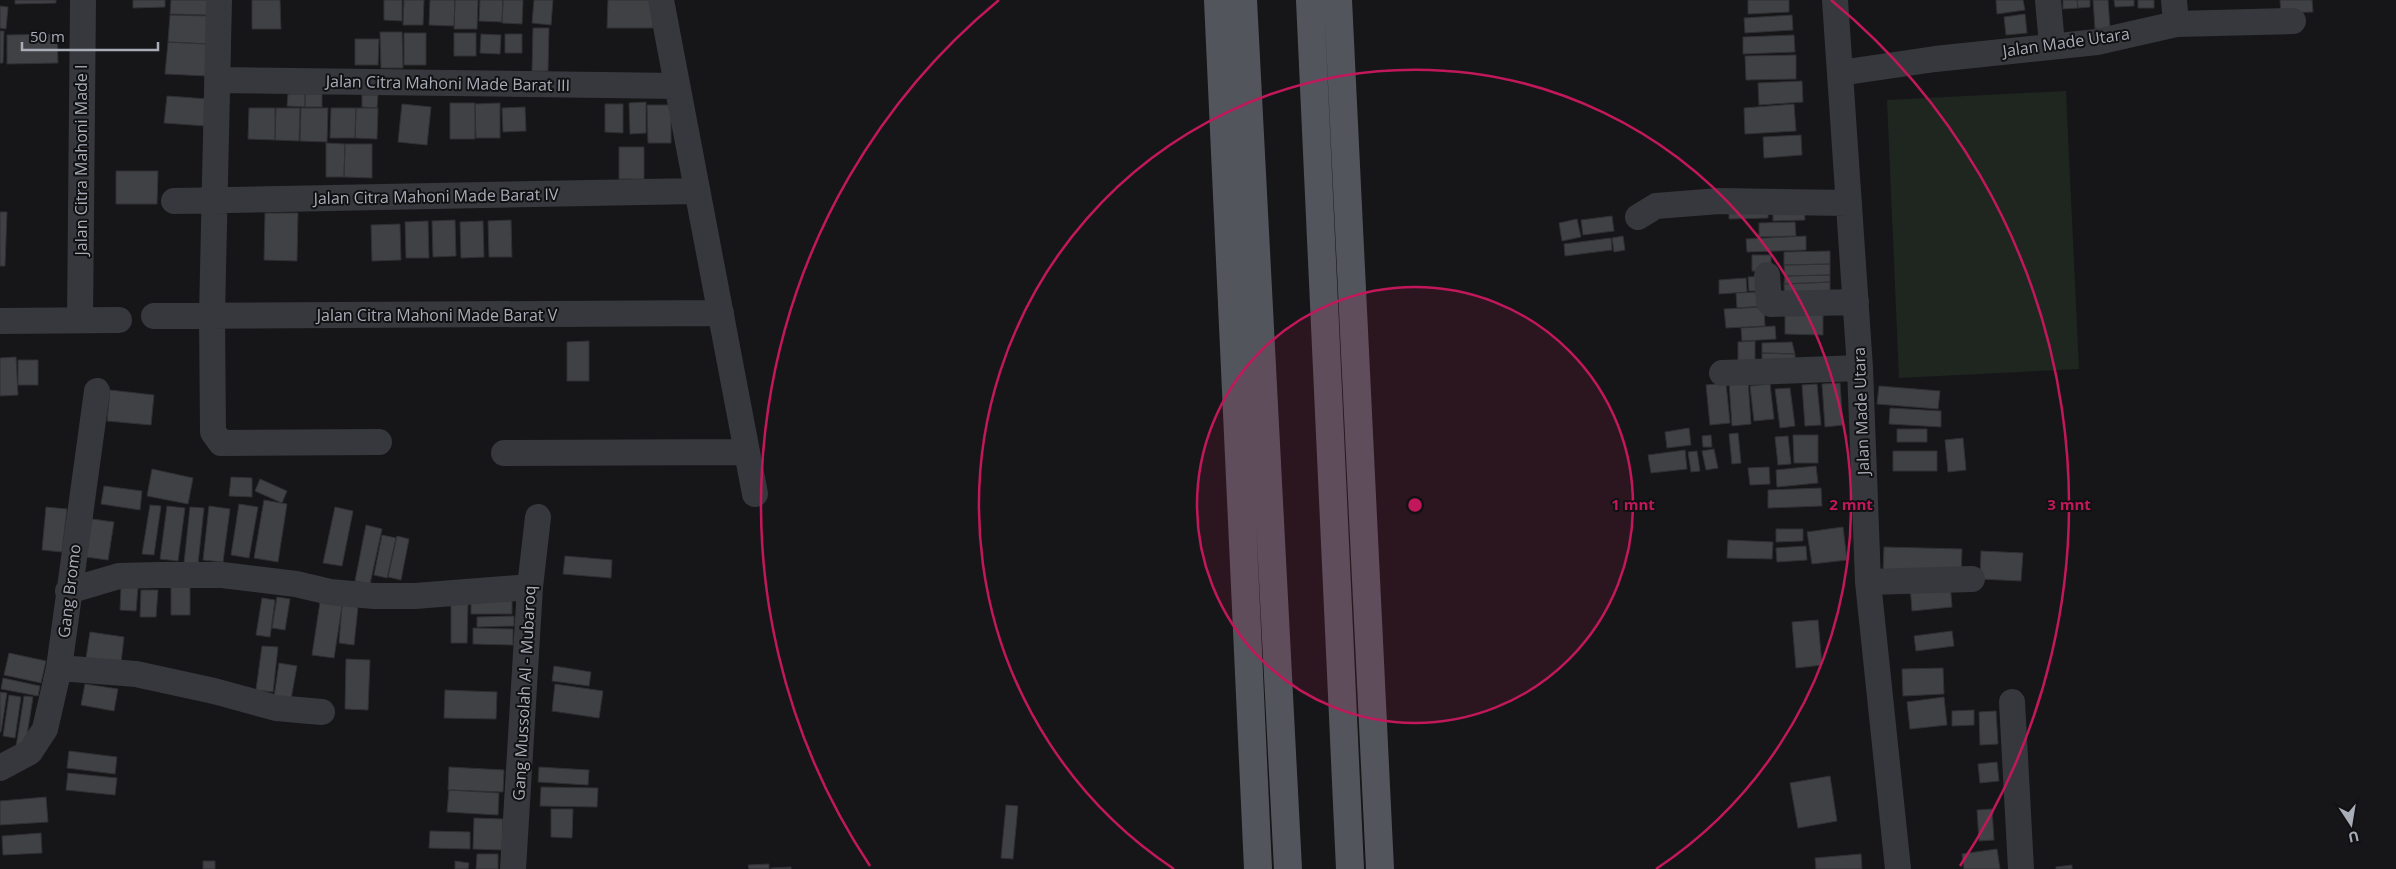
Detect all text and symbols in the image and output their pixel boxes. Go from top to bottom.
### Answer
scale bar [22,20,159,52]
street label: Jalan Made Utara [1999,22,2131,62]
text: 50 m [30,26,65,46]
street label: Jalan Citra Mahoni Made I [70,65,92,257]
street label: Jalan Citra Mahoni Made Barat III [324,70,570,96]
street label: Jalan Citra Mahoni Made Barat IV [311,183,559,209]
street label: Jalan Citra Mahoni Made Barat V [315,304,558,326]
street label: Jalan Made Utara [1848,347,1874,477]
text: 1 mnt [1611,494,1655,514]
text: 2 mnt [1829,494,1873,514]
text: 3 mnt [2047,494,2091,514]
centre of rings [1406,496,1424,514]
street label: Gang Bromo [52,543,86,639]
street label: Gang Mussolah Al - Mubaroq [507,585,541,801]
north arrow [2326,799,2376,849]
text: U [2347,827,2361,848]

